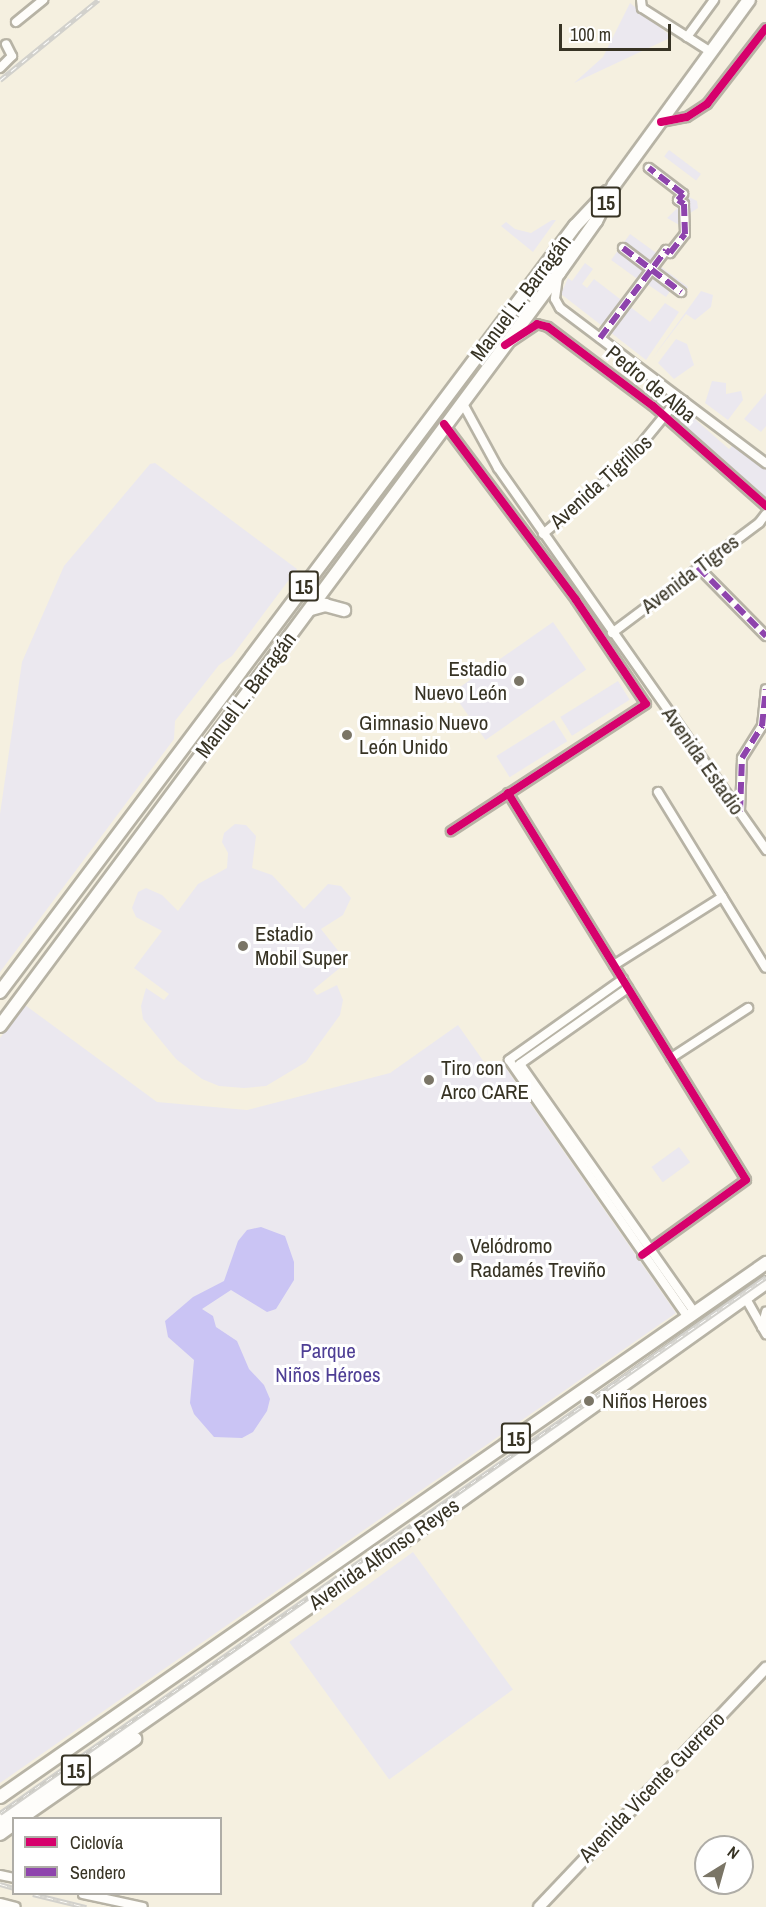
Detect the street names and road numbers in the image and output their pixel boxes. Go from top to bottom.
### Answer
road number: 15 [590,185,622,219]
street label: Manuel L. Barragán [465,230,577,366]
street label: Pedro de Alba [601,340,701,428]
street label: Avenida Tigrillos [545,430,657,534]
street label: Avenida Tigres [636,529,744,619]
road number: 15 [288,569,320,603]
street label: Manuel L. Barragán [190,627,302,763]
street label: Avenida Estadio [657,702,749,820]
road number: 15 [500,1421,532,1455]
street label: Avenida Alfonso Reyes [304,1492,464,1616]
street label: Avenida Vicente Guerrero [574,1707,730,1867]
road number: 15 [60,1753,92,1787]

